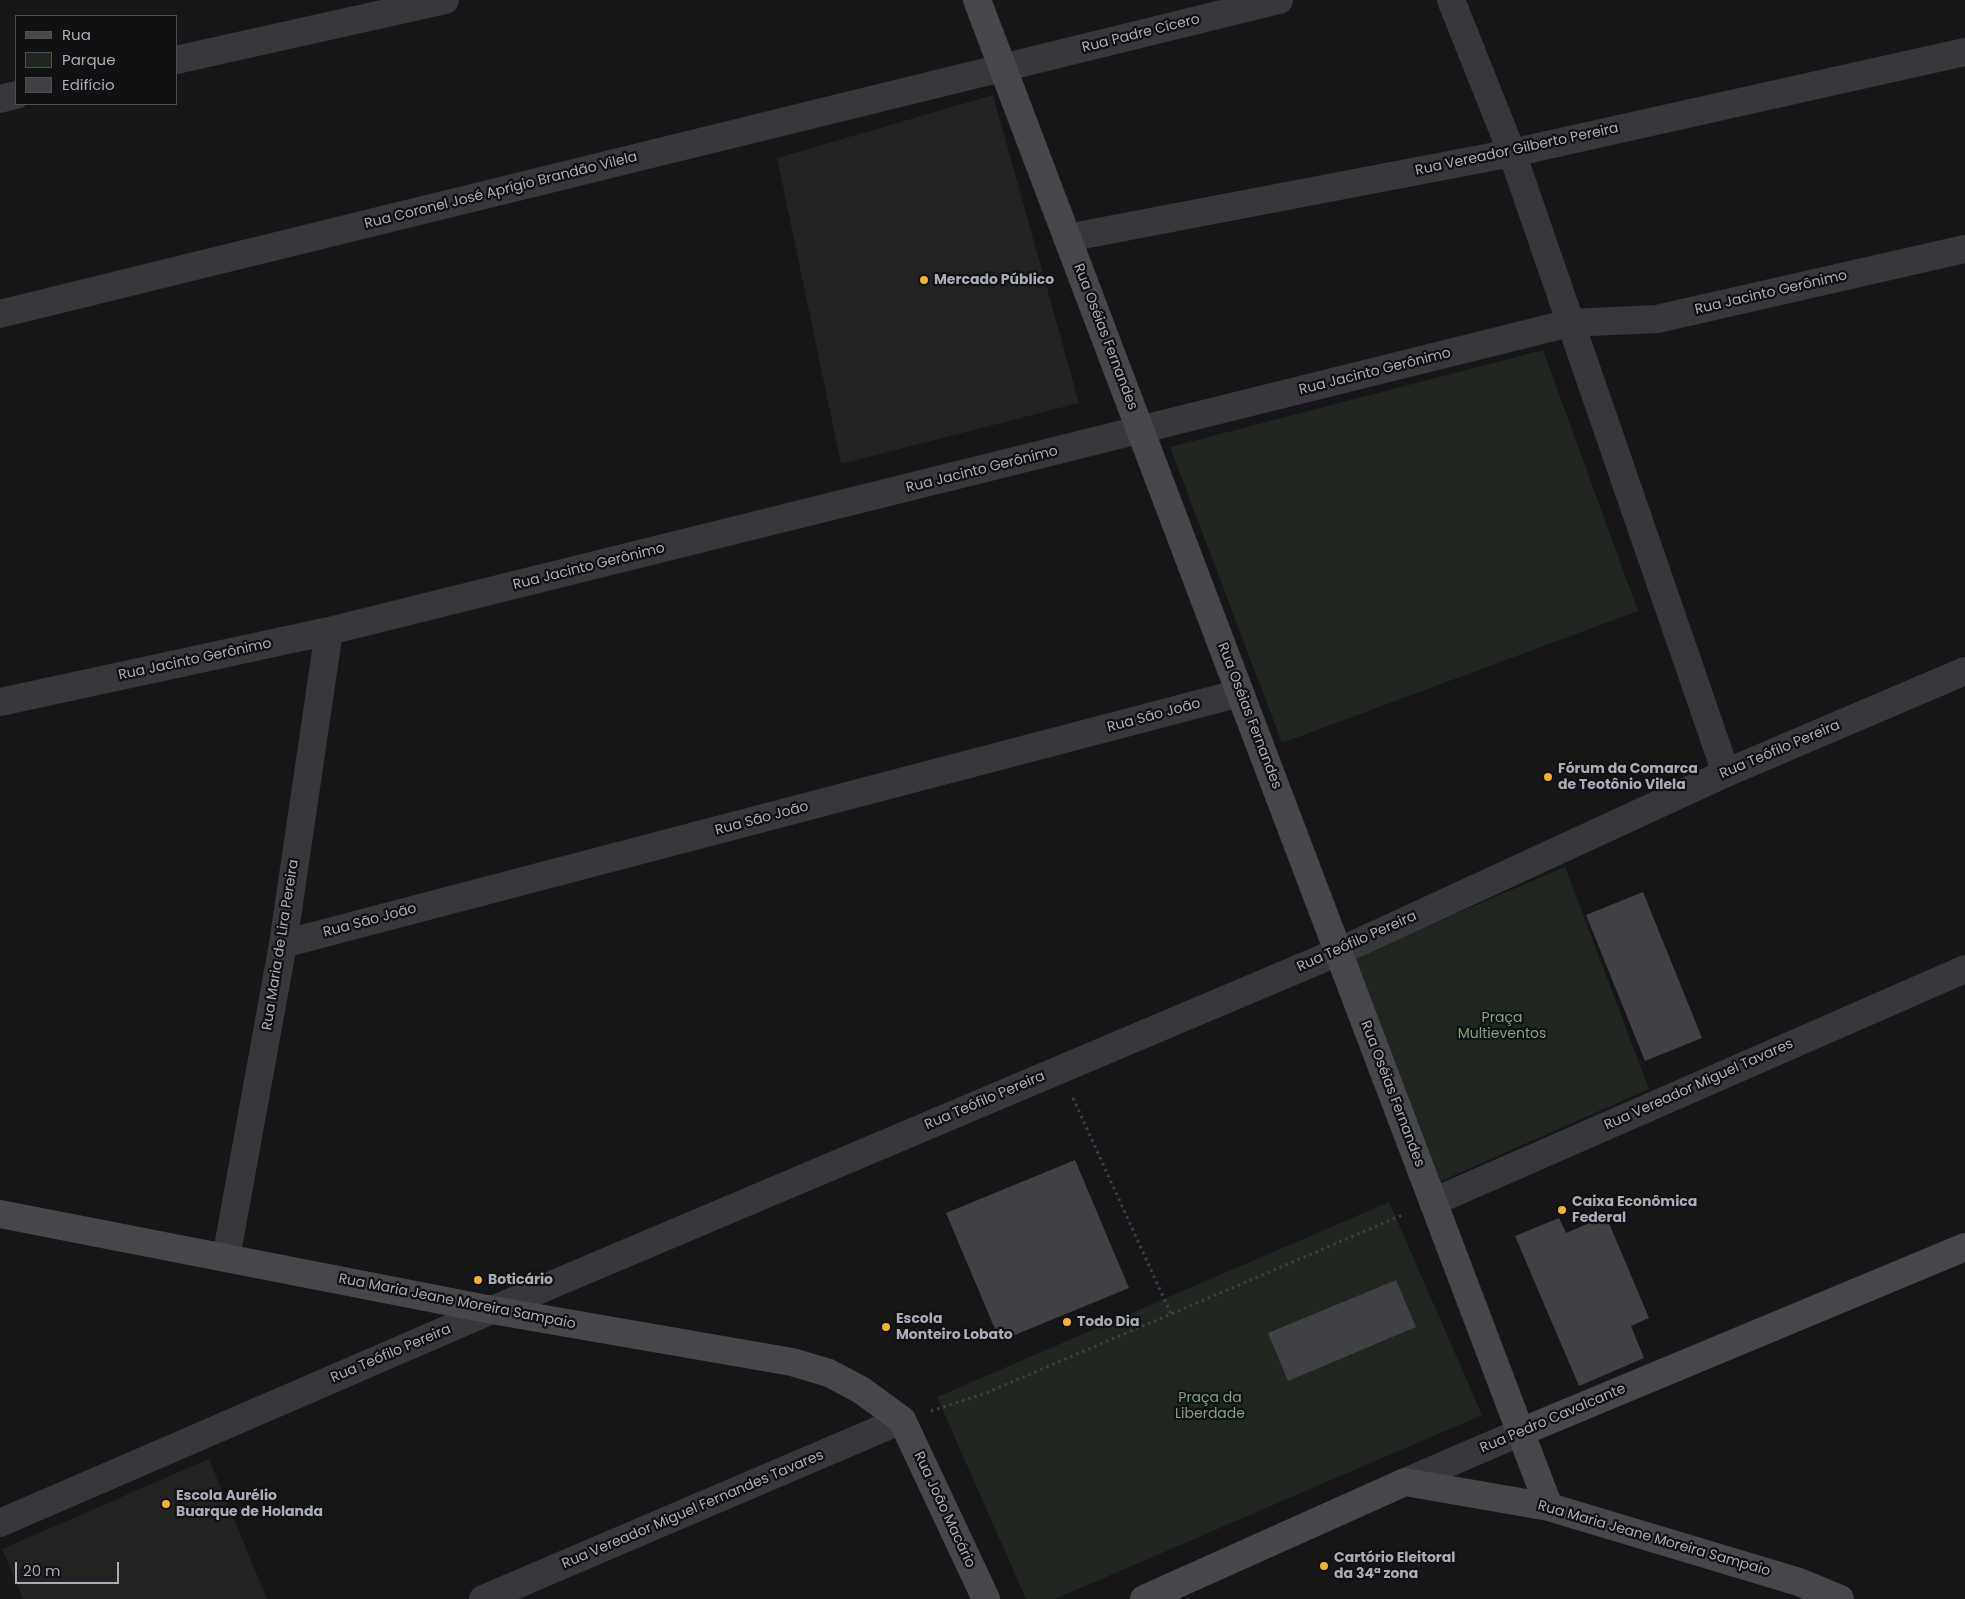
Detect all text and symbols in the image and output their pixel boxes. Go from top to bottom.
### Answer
street label: Rua Padre Cícero [1080,11,1202,57]
legend [15,15,178,105]
text: Rua [62,24,91,45]
text: Parque [62,49,115,70]
text: Edifício [62,74,115,95]
street label: Rua Vereador Gilberto Pereira [1414,120,1620,180]
street label: Rua Coronel José Aprígio Brandão Vilela [363,149,639,233]
street label: Rua Oséias Fernandes [1069,261,1141,413]
street label: Rua Jacinto Gerônimo [1693,267,1849,319]
place label: Mercado Público [934,272,1054,288]
marker: Mercado Público [918,274,930,286]
street label: Rua Jacinto Gerônimo [1297,345,1453,399]
street label: Rua Jacinto Gerônimo [904,443,1060,497]
street label: Rua Jacinto Gerônimo [511,540,667,594]
street label: Rua Jacinto Gerônimo [117,636,273,684]
street label: Rua Oséias Fernandes [1213,640,1285,792]
street label: Rua São João [1106,695,1202,737]
street label: Rua Teófilo Pereira [1717,717,1843,783]
place label: Fórum da Comarca de Teotônio Vilela [1558,761,1698,794]
marker: Fórum da Comarca de Teotônio Vilela [1542,771,1554,783]
street label: Rua São João [714,798,810,840]
street label: Rua Maria de Lira Pereira [259,858,303,1032]
street label: Rua São João [322,900,418,942]
street label: Rua Teófilo Pereira [1295,908,1419,976]
park label: Praça Multieventos [1458,1010,1546,1042]
street label: Rua Oséias Fernandes [1356,1018,1428,1170]
street label: Rua Vereador Miguel Tavares [1602,1036,1796,1134]
street label: Rua Teófilo Pereira [922,1068,1048,1134]
place label: Caixa Econômica Federal [1572,1194,1697,1226]
marker: Caixa Econômica Federal [1556,1204,1568,1216]
street label: Rua Maria Jeane Moreira Sampaio [337,1271,577,1333]
place label: Boticário [488,1272,553,1288]
marker: Boticário [472,1274,484,1286]
place label: Escola Monteiro Lobato [896,1311,1013,1344]
place label: Todo Dia [1077,1314,1139,1330]
marker: Todo Dia [1061,1316,1073,1328]
street label: Rua Teófilo Pereira [328,1321,454,1387]
marker: Escola Monteiro Lobato [880,1321,892,1333]
street label: Rua Pedro Cavalcante [1478,1381,1628,1457]
park label: Praça da Liberdade [1175,1390,1245,1422]
street label: Rua Vereador Miguel Fernandes Tavares [560,1447,826,1573]
street label: Rua João Macário [910,1449,978,1571]
place label: Escola Aurélio Buarque de Holanda [176,1488,323,1520]
marker: Escola Aurélio Buarque de Holanda [160,1498,172,1510]
street label: Rua Maria Jeane Moreira Sampaio [1536,1498,1772,1580]
place label: Cartório Eleitoral da 34ª zona [1334,1550,1455,1582]
scale bar [18,1552,121,1584]
text: 20 m [23,1560,61,1581]
marker: Cartório Eleitoral da 34ª zona [1318,1560,1330,1572]

